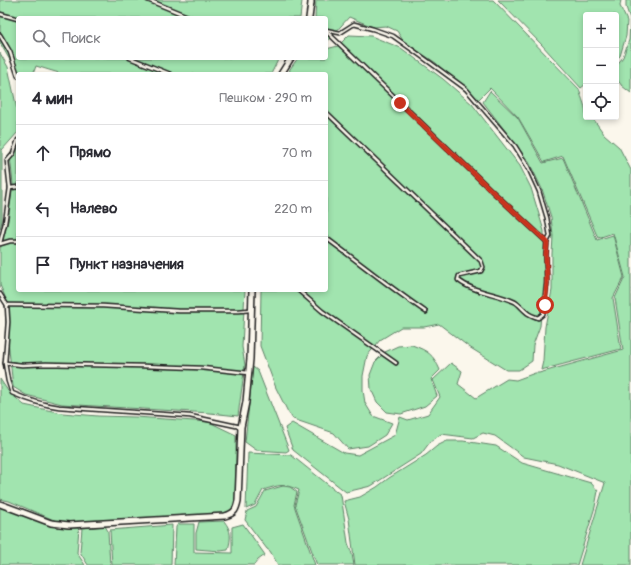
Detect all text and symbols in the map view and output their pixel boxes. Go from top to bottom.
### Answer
map controls [583,12,619,120]
button: + [583,12,619,48]
search box [16,16,328,60]
icon: search [30,27,52,49]
text: Поиск [62,29,101,48]
button: − [583,48,619,84]
button: locate [583,84,619,120]
text: 4 мин [32,88,73,109]
text: Пешком · 290 m [219,90,312,106]
route end [391,94,409,112]
icon: ahead [32,142,54,164]
text: Прямо [70,143,111,162]
text: 70 m [282,145,312,161]
icon: left [32,198,54,220]
text: Налево [70,199,117,218]
text: 220 m [274,201,312,217]
icon: arrive [32,254,54,276]
text: Пункт назначения [70,255,184,274]
route start [536,296,554,314]

